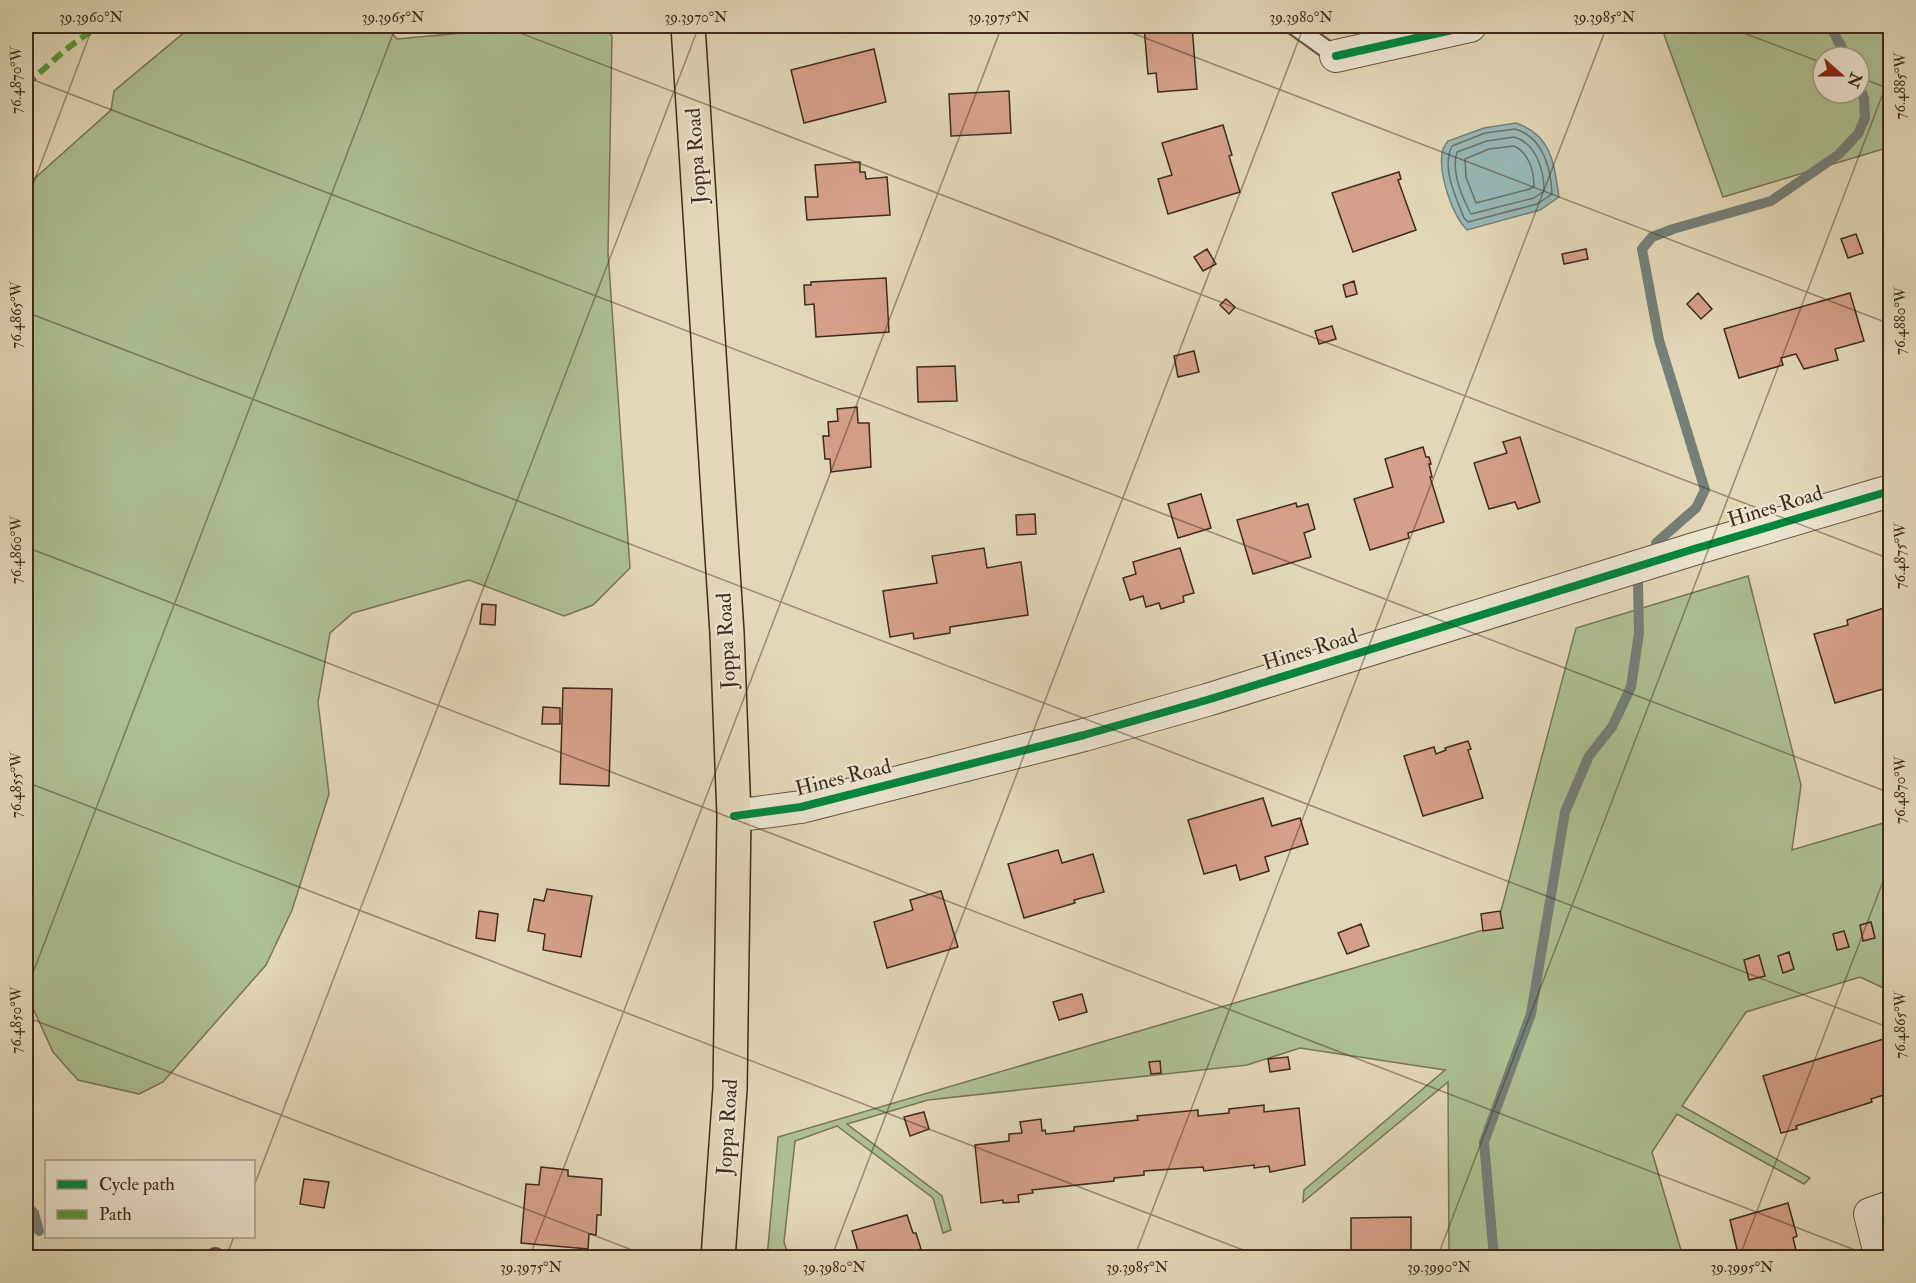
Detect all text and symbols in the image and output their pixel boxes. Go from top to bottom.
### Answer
text: 39.3960°N [59,8,123,27]
text: 39.3965°N [362,8,425,27]
text: 39.3970°N [664,8,728,27]
text: 39.3975°N [968,8,1031,27]
text: 39.3980°N [1269,8,1333,27]
text: 39.3985°N [1573,8,1636,27]
text: 76.4870°W [7,45,26,114]
north arrow [1811,45,1871,105]
text: 76.4885°W [1891,52,1910,119]
text: N [1842,69,1866,91]
street label: Joppa Road [680,106,713,206]
text: 76.4865°W [7,281,26,349]
text: 76.4880°W [1891,286,1910,355]
street label: Hines Road [1724,479,1827,534]
text: 76.4860°W [7,515,26,584]
text: 76.4875°W [1891,522,1910,589]
street label: Joppa Road [710,591,743,691]
street label: Hines Road [1259,622,1362,677]
text: 76.4855°W [7,751,26,818]
street label: Hines Road [792,752,895,802]
text: 76.4870°W [1891,755,1910,824]
text: 76.4850°W [7,986,26,1054]
text: 76.4865°W [1891,991,1910,1059]
street label: Joppa Road [711,1077,744,1177]
legend [45,1160,255,1238]
text: Cycle path [99,1173,175,1196]
text: Path [99,1203,132,1226]
text: 39.3975°N [500,1258,563,1277]
text: 39.3980°N [802,1258,866,1277]
text: 39.3985°N [1106,1258,1169,1277]
text: 39.3990°N [1407,1258,1472,1277]
text: 39.3995°N [1711,1258,1774,1277]

